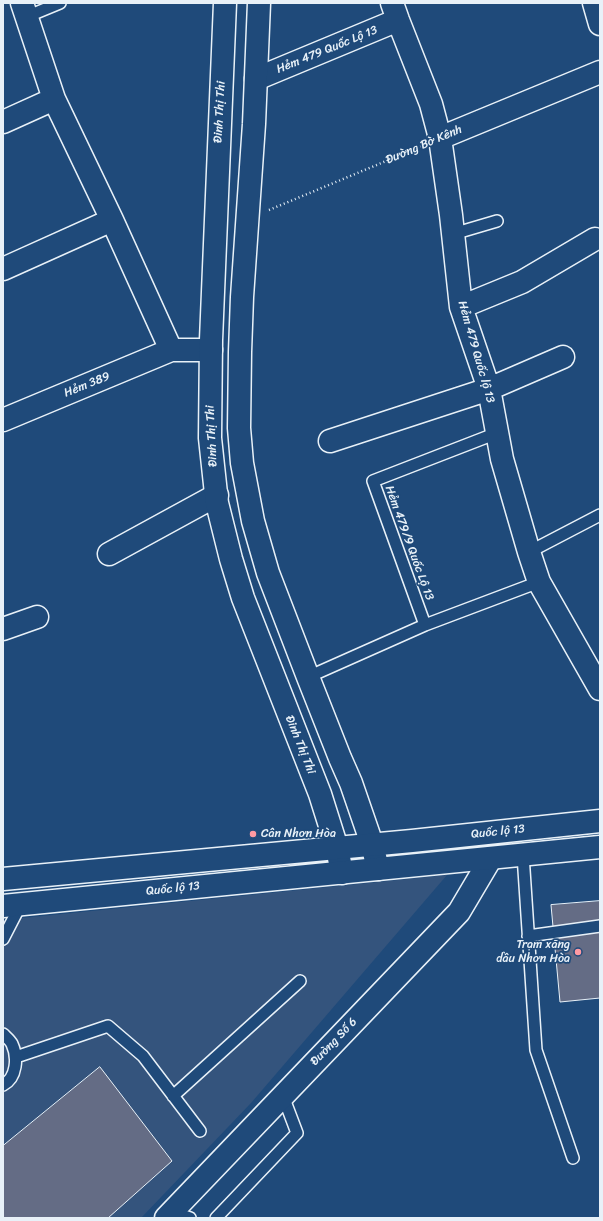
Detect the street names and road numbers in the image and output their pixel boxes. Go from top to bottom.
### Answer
street label: Hẻm 479 Quốc Lộ 13 [274,23,380,77]
street label: Đinh Thị Thi [211,81,229,143]
street label: Đường Bờ Kênh [384,122,464,168]
street label: Hẻm 479 Quốc lộ 13 [455,299,497,405]
street label: Hẻm 389 [62,369,112,401]
street label: Đinh Thị Thi [203,405,221,467]
street label: Hẻm 479/9 Quốc Lộ 13 [382,484,436,602]
street label: Đinh Thị Thi [282,714,318,776]
street label: Quốc lộ 13 [471,822,525,842]
street label: Quốc lộ 13 [146,879,200,899]
street label: Đường Số 6 [308,1015,360,1069]

